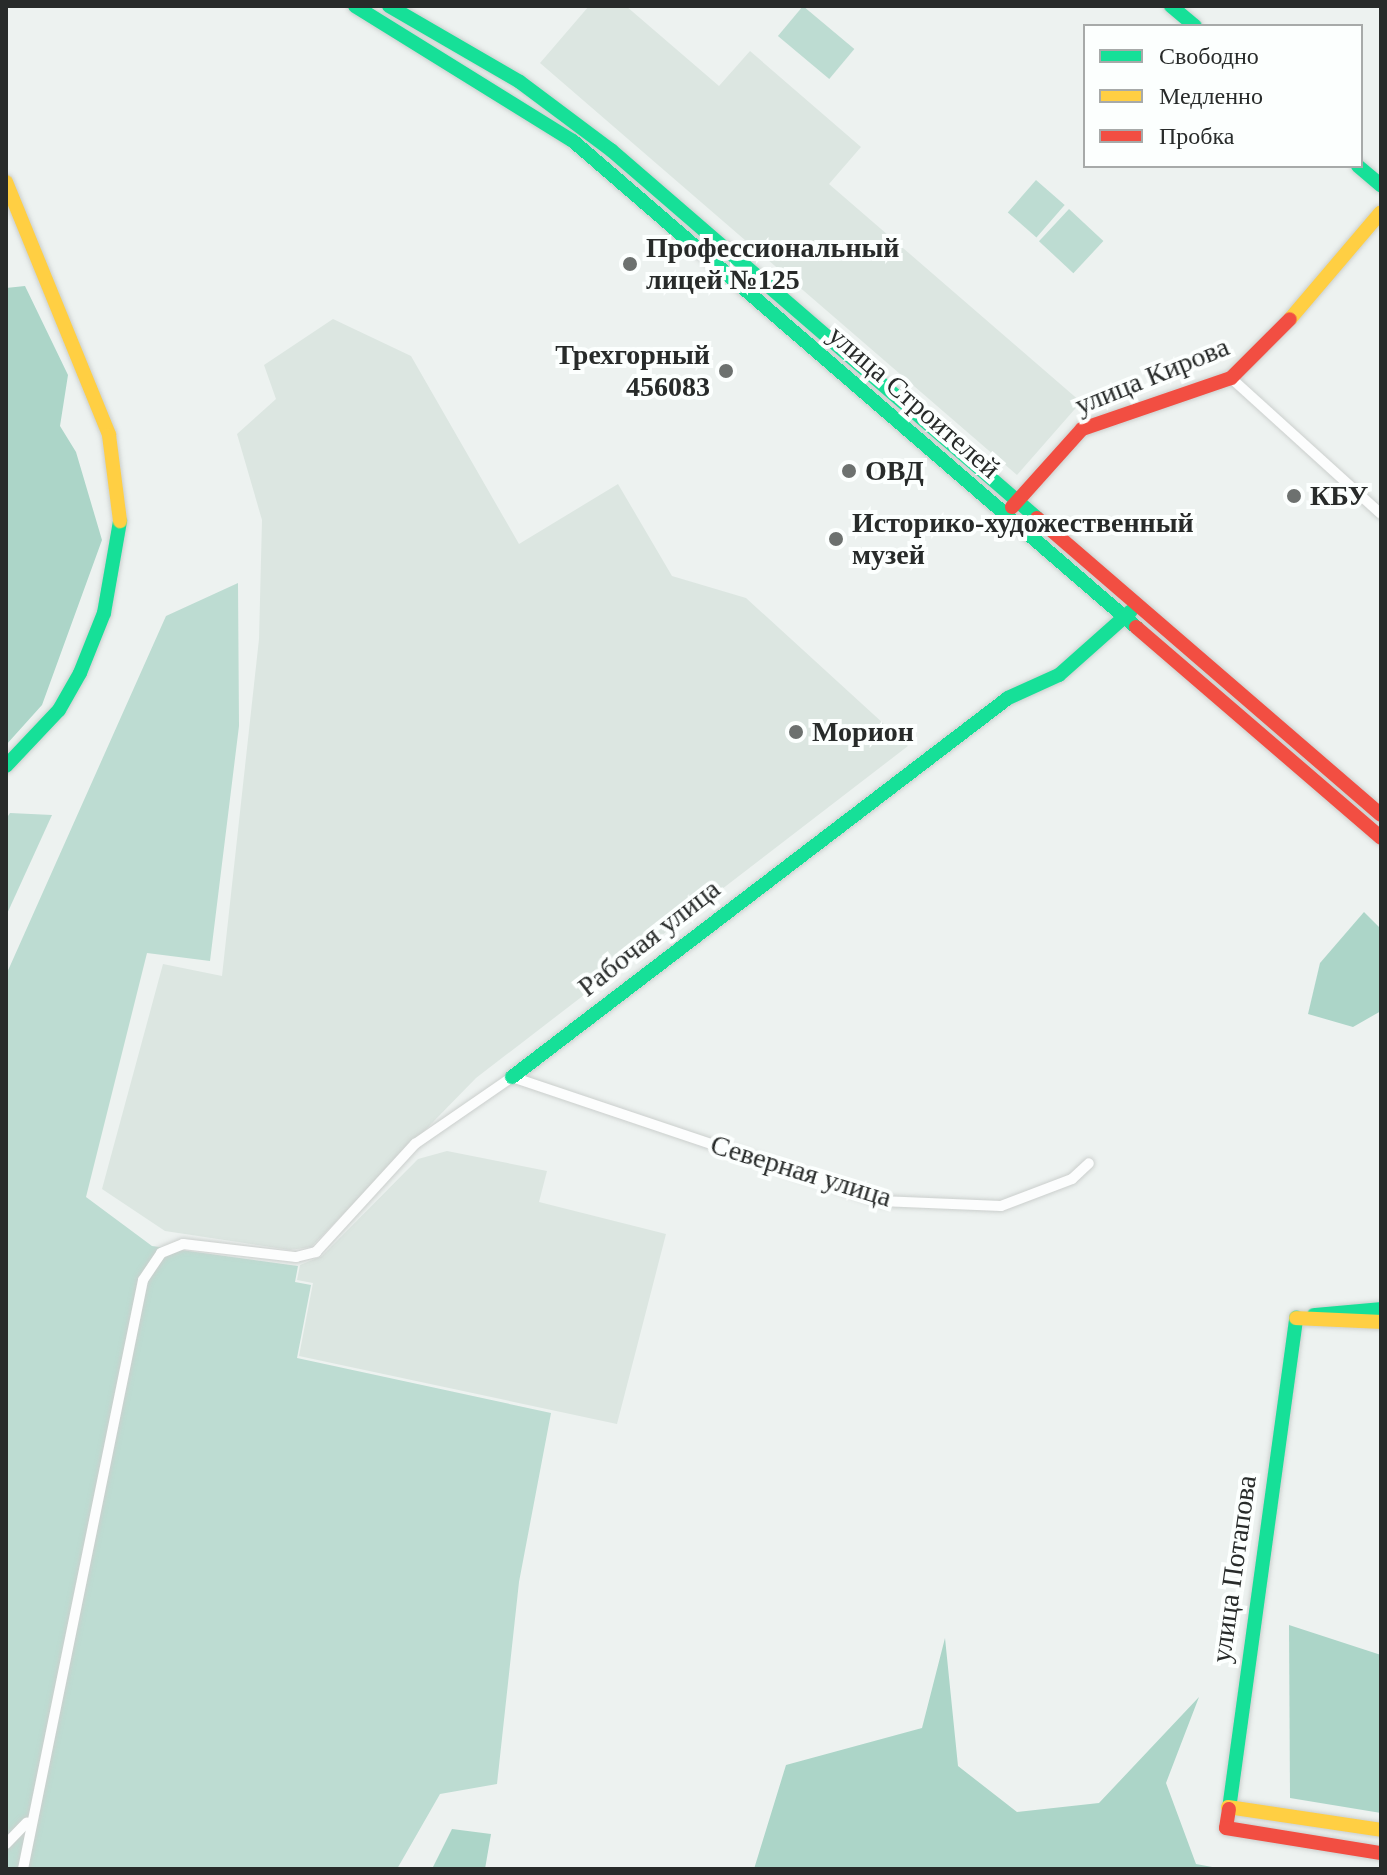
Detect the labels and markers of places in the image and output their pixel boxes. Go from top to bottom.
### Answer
place label: Профессиональный лицей №125 [646,231,900,297]
marker: Профессиональный лицей №125 [621,255,639,273]
place label: Трехгорный 456083 [555,338,710,404]
marker: Трехгорный 456083 [717,362,735,380]
place label: ОВД [865,454,924,488]
marker: ОВД [840,462,858,480]
place label: КБУ [1310,479,1368,513]
marker: КБУ [1285,487,1303,505]
place label: Историко-художественный музей [852,506,1194,572]
marker: Историко-художественный музей [827,530,845,548]
place label: Морион [812,715,914,749]
marker: Морион [787,723,805,741]

